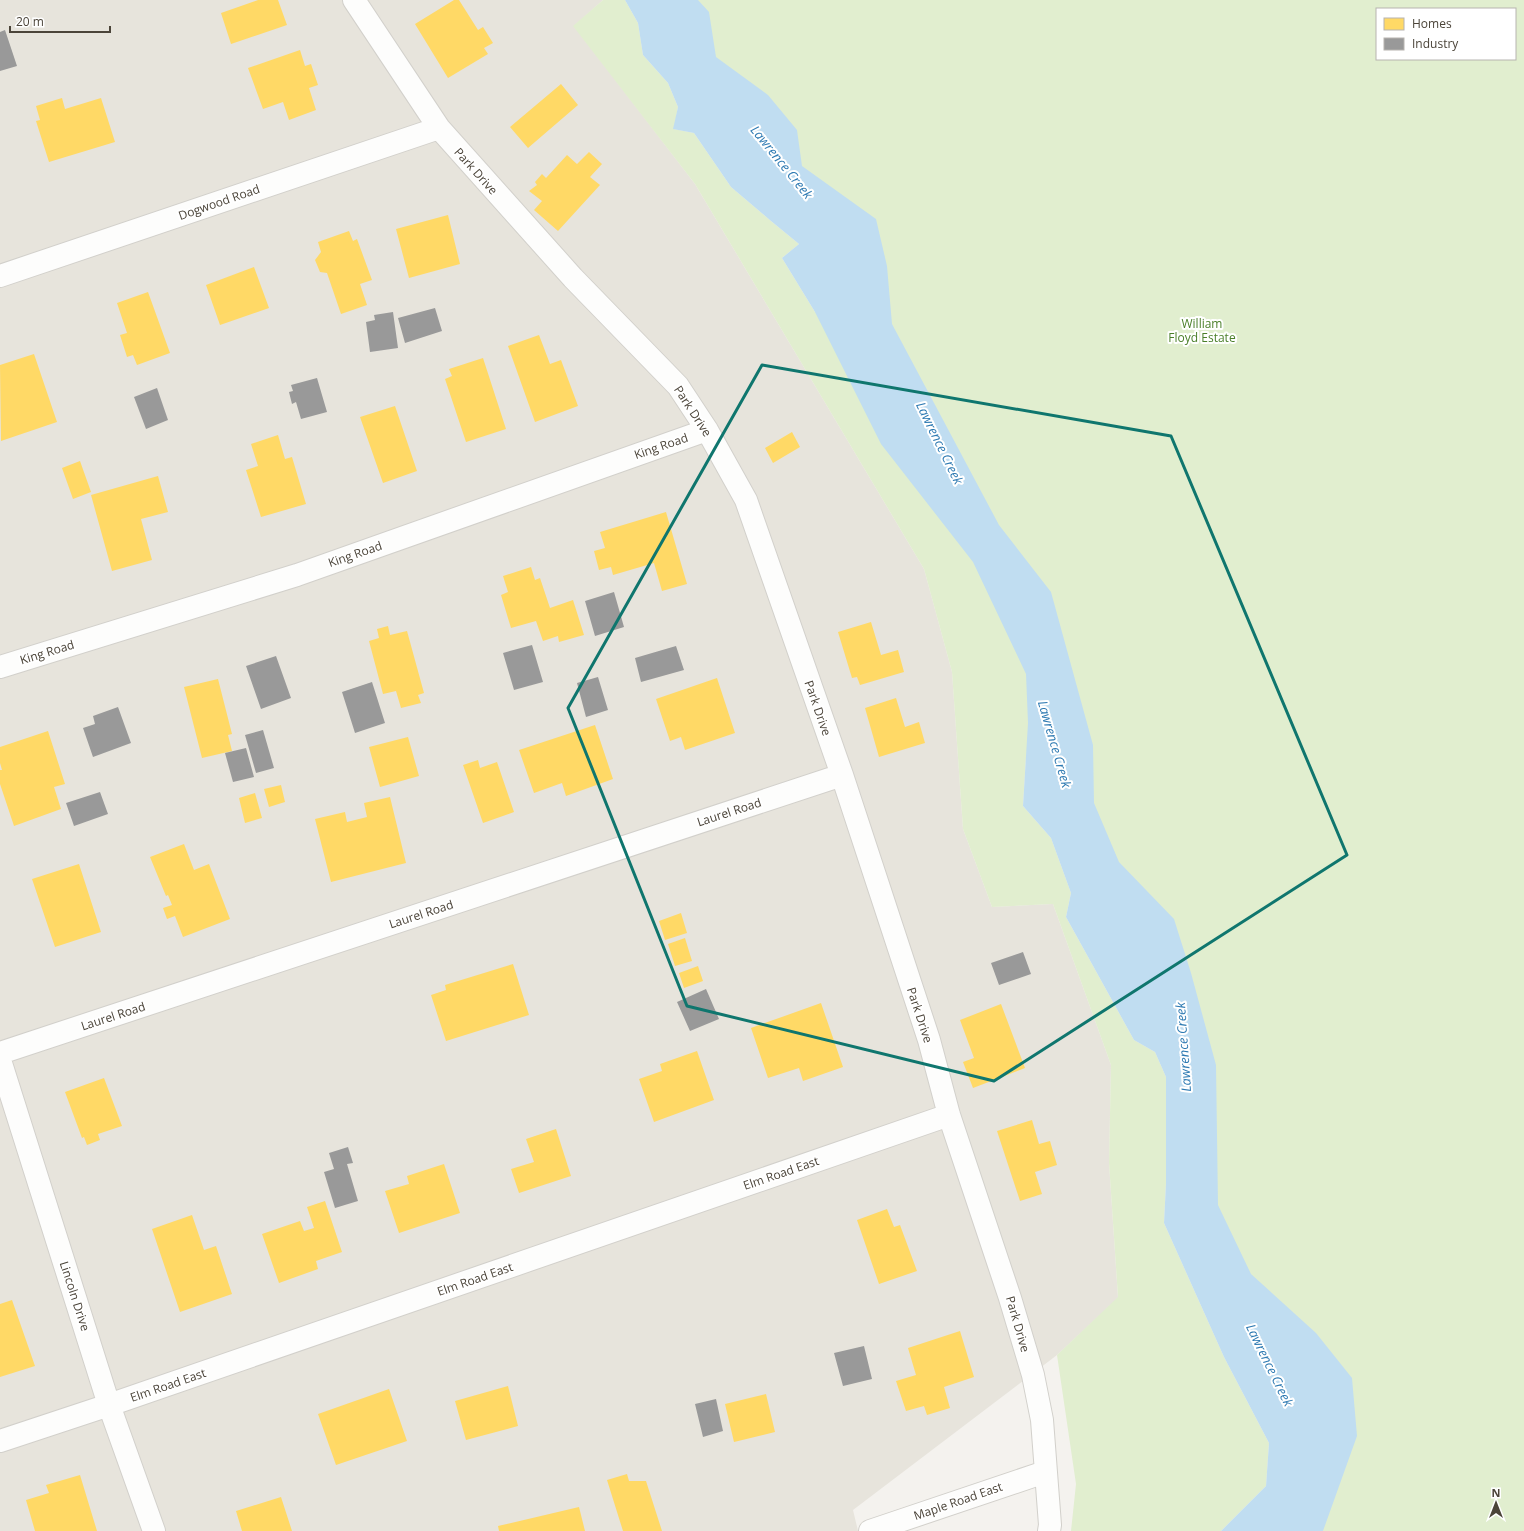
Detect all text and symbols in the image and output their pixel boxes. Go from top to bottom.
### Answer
scale bar [10,8,110,34]
legend [1376,8,1516,60]
text: 20 m [16,13,44,30]
text: Homes [1412,15,1452,32]
text: Industry [1412,35,1459,52]
water label: Lawrence Creek [747,121,818,203]
street label: Park Drive [450,144,502,198]
street label: Dogwood Road [176,180,262,224]
park label: William Floyd Estate [1168,315,1236,346]
street label: Park Drive [670,382,716,440]
water label: Lawrence Creek [912,399,968,488]
street label: King Road [632,429,690,463]
street label: King Road [326,537,384,571]
street label: King Road [18,636,76,668]
street label: Park Drive [801,678,835,738]
water label: Lawrence Creek [1034,698,1076,790]
street label: Laurel Road [695,794,763,830]
street label: Laurel Road [387,896,455,932]
street label: Park Drive [903,985,937,1045]
street label: Laurel Road [79,998,147,1034]
water label: Lawrence Creek [1171,1001,1195,1092]
street label: Elm Road East [741,1152,821,1194]
street label: Elm Road East [435,1258,515,1300]
street label: Lincoln Drive [56,1259,94,1333]
street label: Park Drive [1002,1294,1034,1354]
water label: Lawrence Creek [1242,1321,1298,1410]
street label: Elm Road East [128,1364,208,1406]
street label: Maple Road East [911,1478,1005,1524]
north arrow [1476,1483,1516,1523]
text: N [1492,1485,1500,1500]

